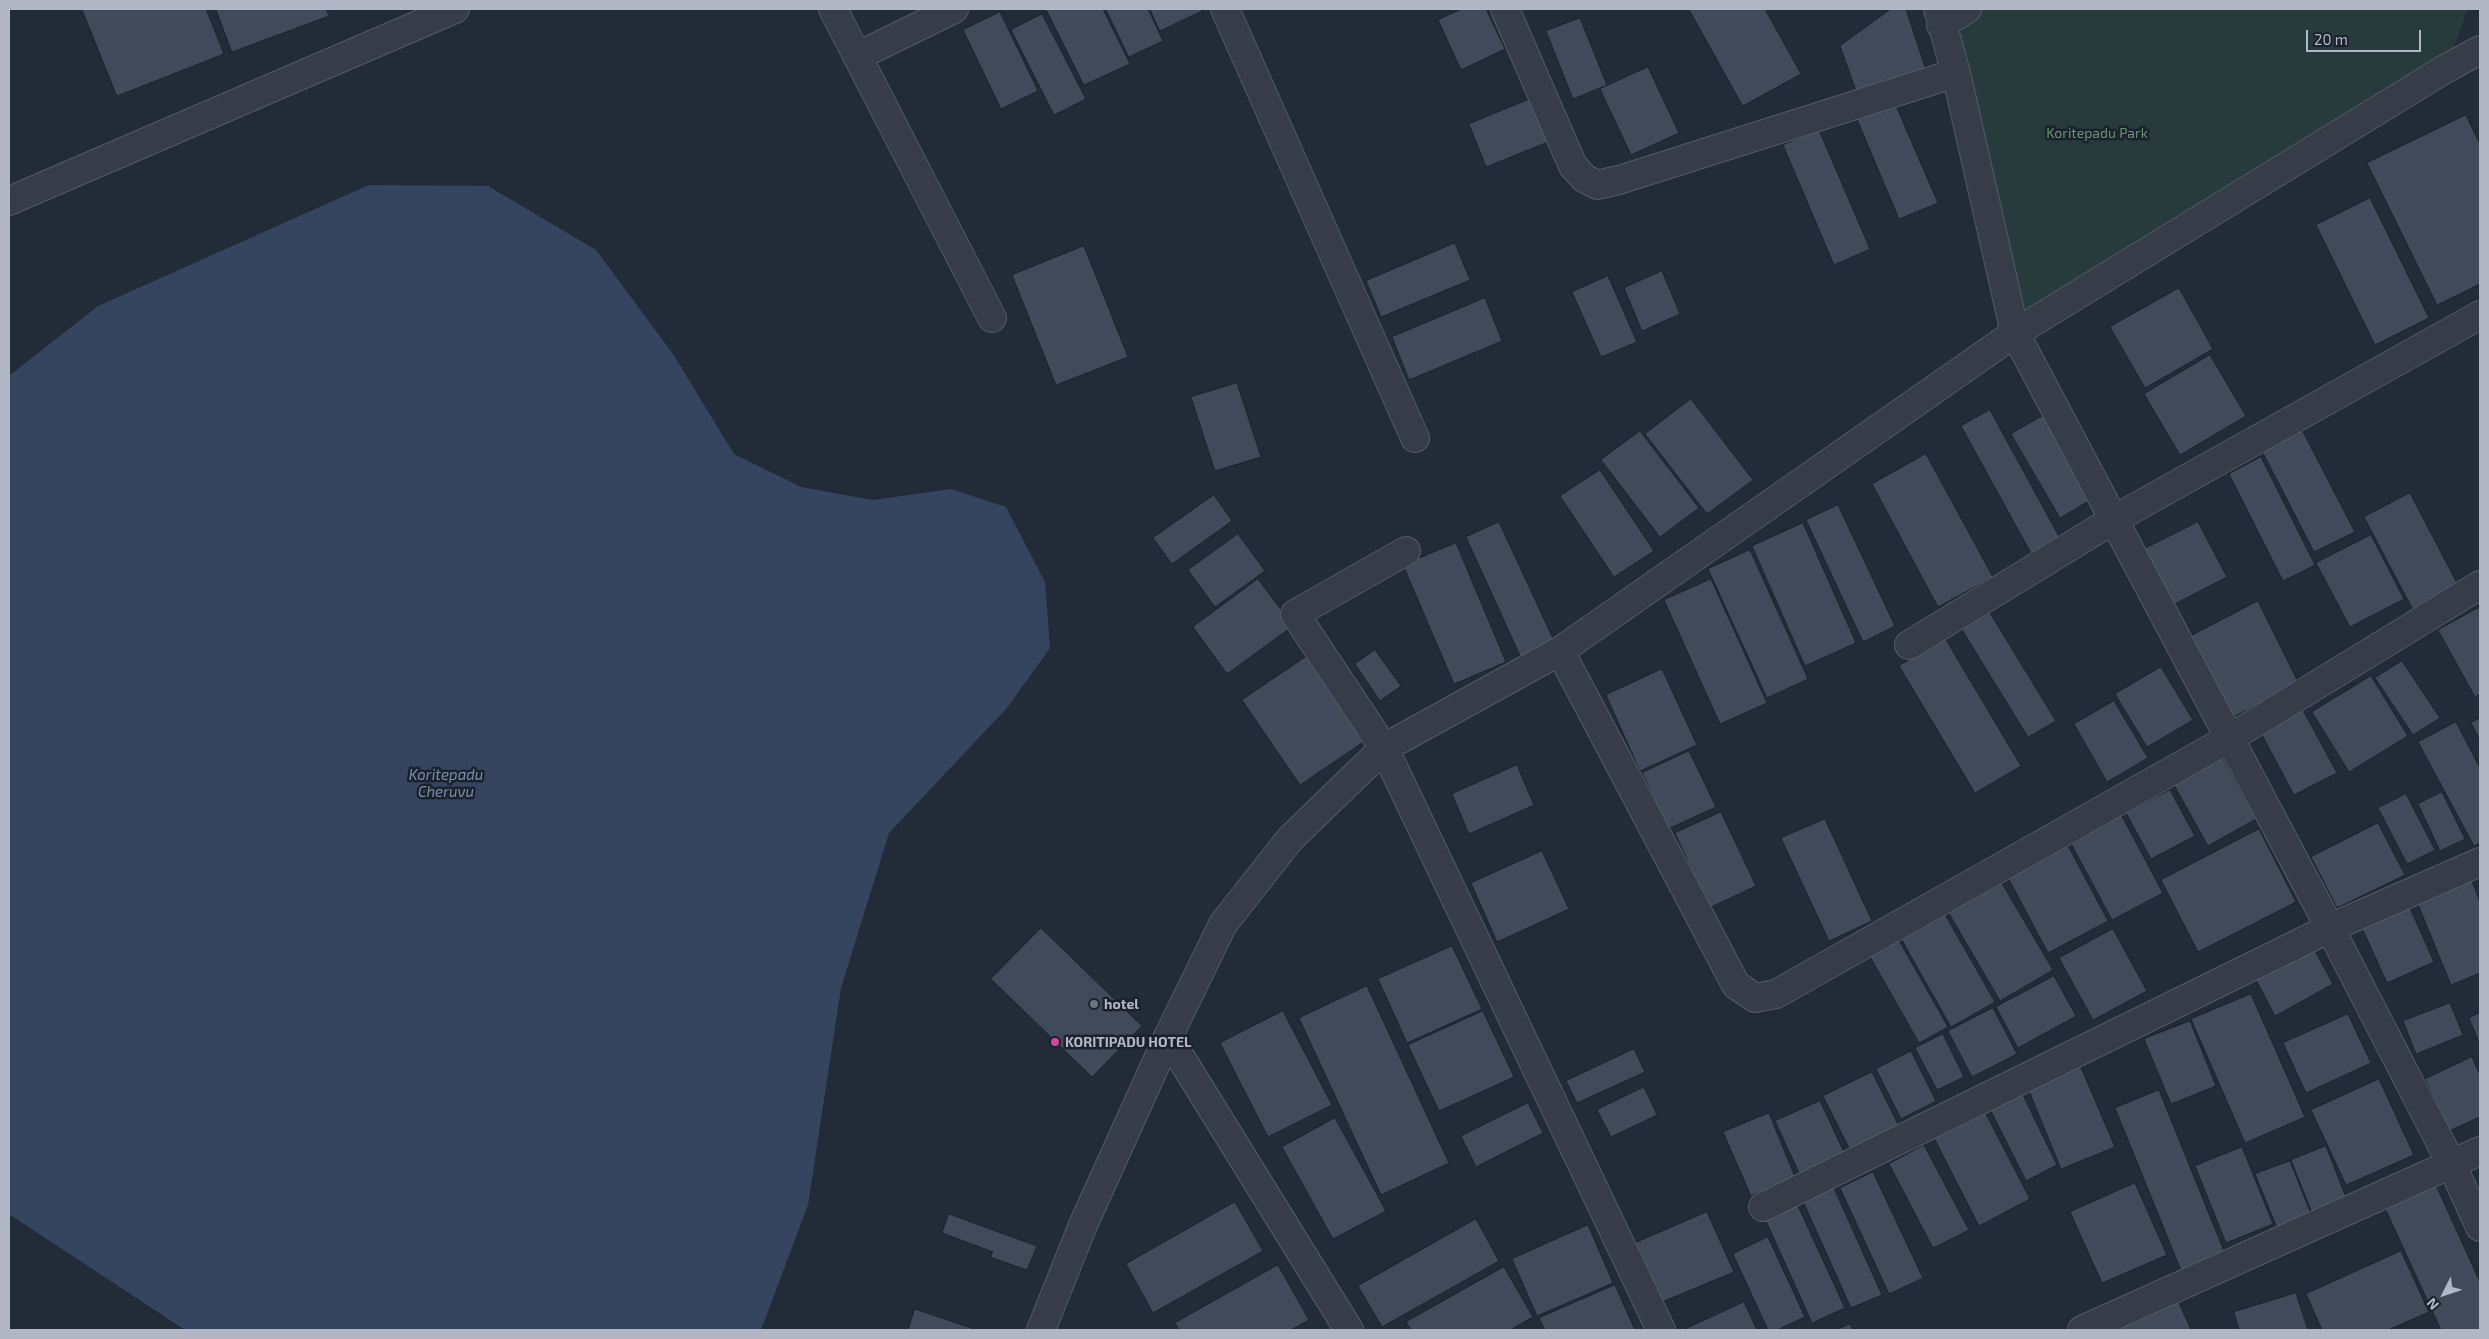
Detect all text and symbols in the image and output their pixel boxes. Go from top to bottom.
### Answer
scale bar [2309,20,2424,52]
text: 20 m [2314,30,2348,48]
park label: Koritepadu Park [2046,125,2148,141]
water label: Koritepadu Cheruvu [409,766,483,801]
place label: hotel [1104,996,1139,1012]
marker: hotel [1088,998,1100,1010]
place label: KORITIPADU HOTEL [1065,1034,1192,1050]
marker: KORITIPADU HOTEL [1049,1036,1061,1048]
north arrow [2419,1269,2469,1319]
text: N [2423,1295,2442,1314]

